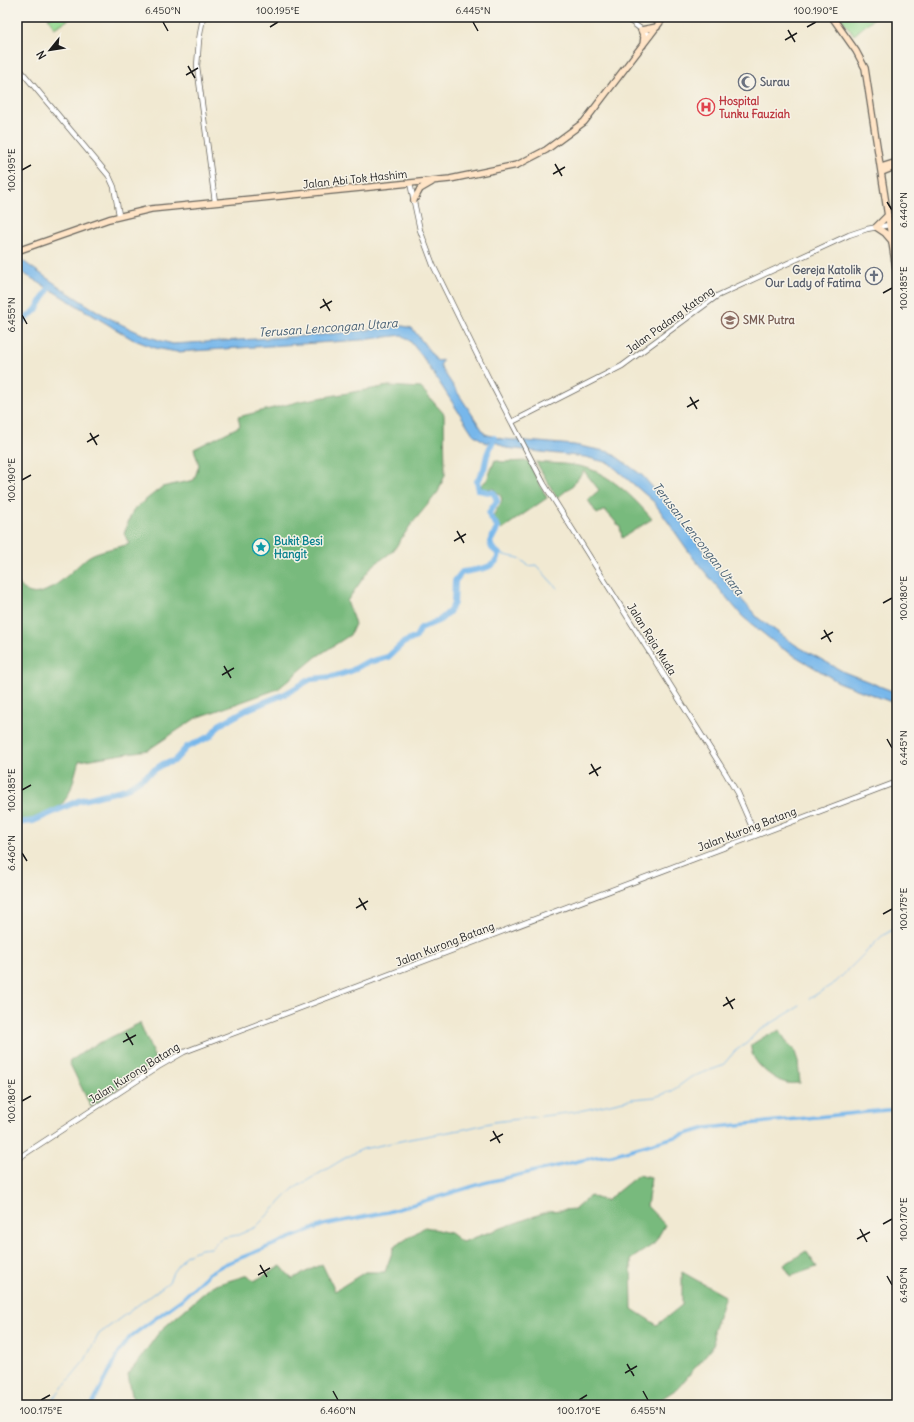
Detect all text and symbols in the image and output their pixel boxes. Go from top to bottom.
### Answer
text: 6.450°N [145,4,181,17]
text: 100.195°E [256,4,300,17]
text: 6.445°N [455,4,491,17]
text: 100.190°E [794,4,838,17]
north arrow [30,30,70,70]
text: N [33,48,49,62]
mosque icon: Surau [737,72,757,92]
place label: Surau [760,75,790,89]
place label: Hospital Tunku Fauziah [719,94,791,121]
hospital icon: Hospital Tunku Fauziah [696,97,716,117]
text: 100.195°E [5,148,18,192]
street label: Jalan Abi Tok Hashim [302,167,408,191]
text: 6.440°N [897,192,910,228]
place label: Gereja Katolik Our Lady of Fatima [765,263,862,291]
church icon: Gereja Katolik Our Lady of Fatima [864,266,884,286]
text: 100.185°E [897,266,910,310]
street label: Jalan Padang Katong [623,283,717,357]
text: 6.455°N [5,297,18,333]
school or university icon: SMK Putra [720,310,740,330]
place label: SMK Putra [743,313,796,327]
water label: Terusan Lencongan Utara [258,315,399,340]
text: 100.190°E [5,458,18,502]
water label: Terusan Lencongan Utara [650,479,748,599]
place label: Bukit Besi Hangit [274,534,323,562]
place icon: Bukit Besi Hangit [251,537,271,557]
text: 100.180°E [897,576,910,620]
street label: Jalan Raja Muda [624,600,680,678]
text: 6.445°N [897,730,910,766]
text: 100.185°E [5,768,18,812]
street label: Jalan Kurong Batang [696,804,798,854]
text: 6.460°N [5,835,18,871]
text: 100.175°E [897,888,910,930]
street label: Jalan Kurong Batang [394,919,496,969]
street label: Jalan Kurong Batang [86,1039,182,1107]
text: 100.180°E [5,1079,18,1123]
text: 100.170°E [897,1197,910,1241]
text: 6.450°N [897,1267,910,1303]
text: 100.175°E [20,1404,62,1417]
text: 6.460°N [320,1404,356,1417]
text: 100.170°E [557,1404,601,1417]
text: 6.455°N [630,1404,666,1417]

